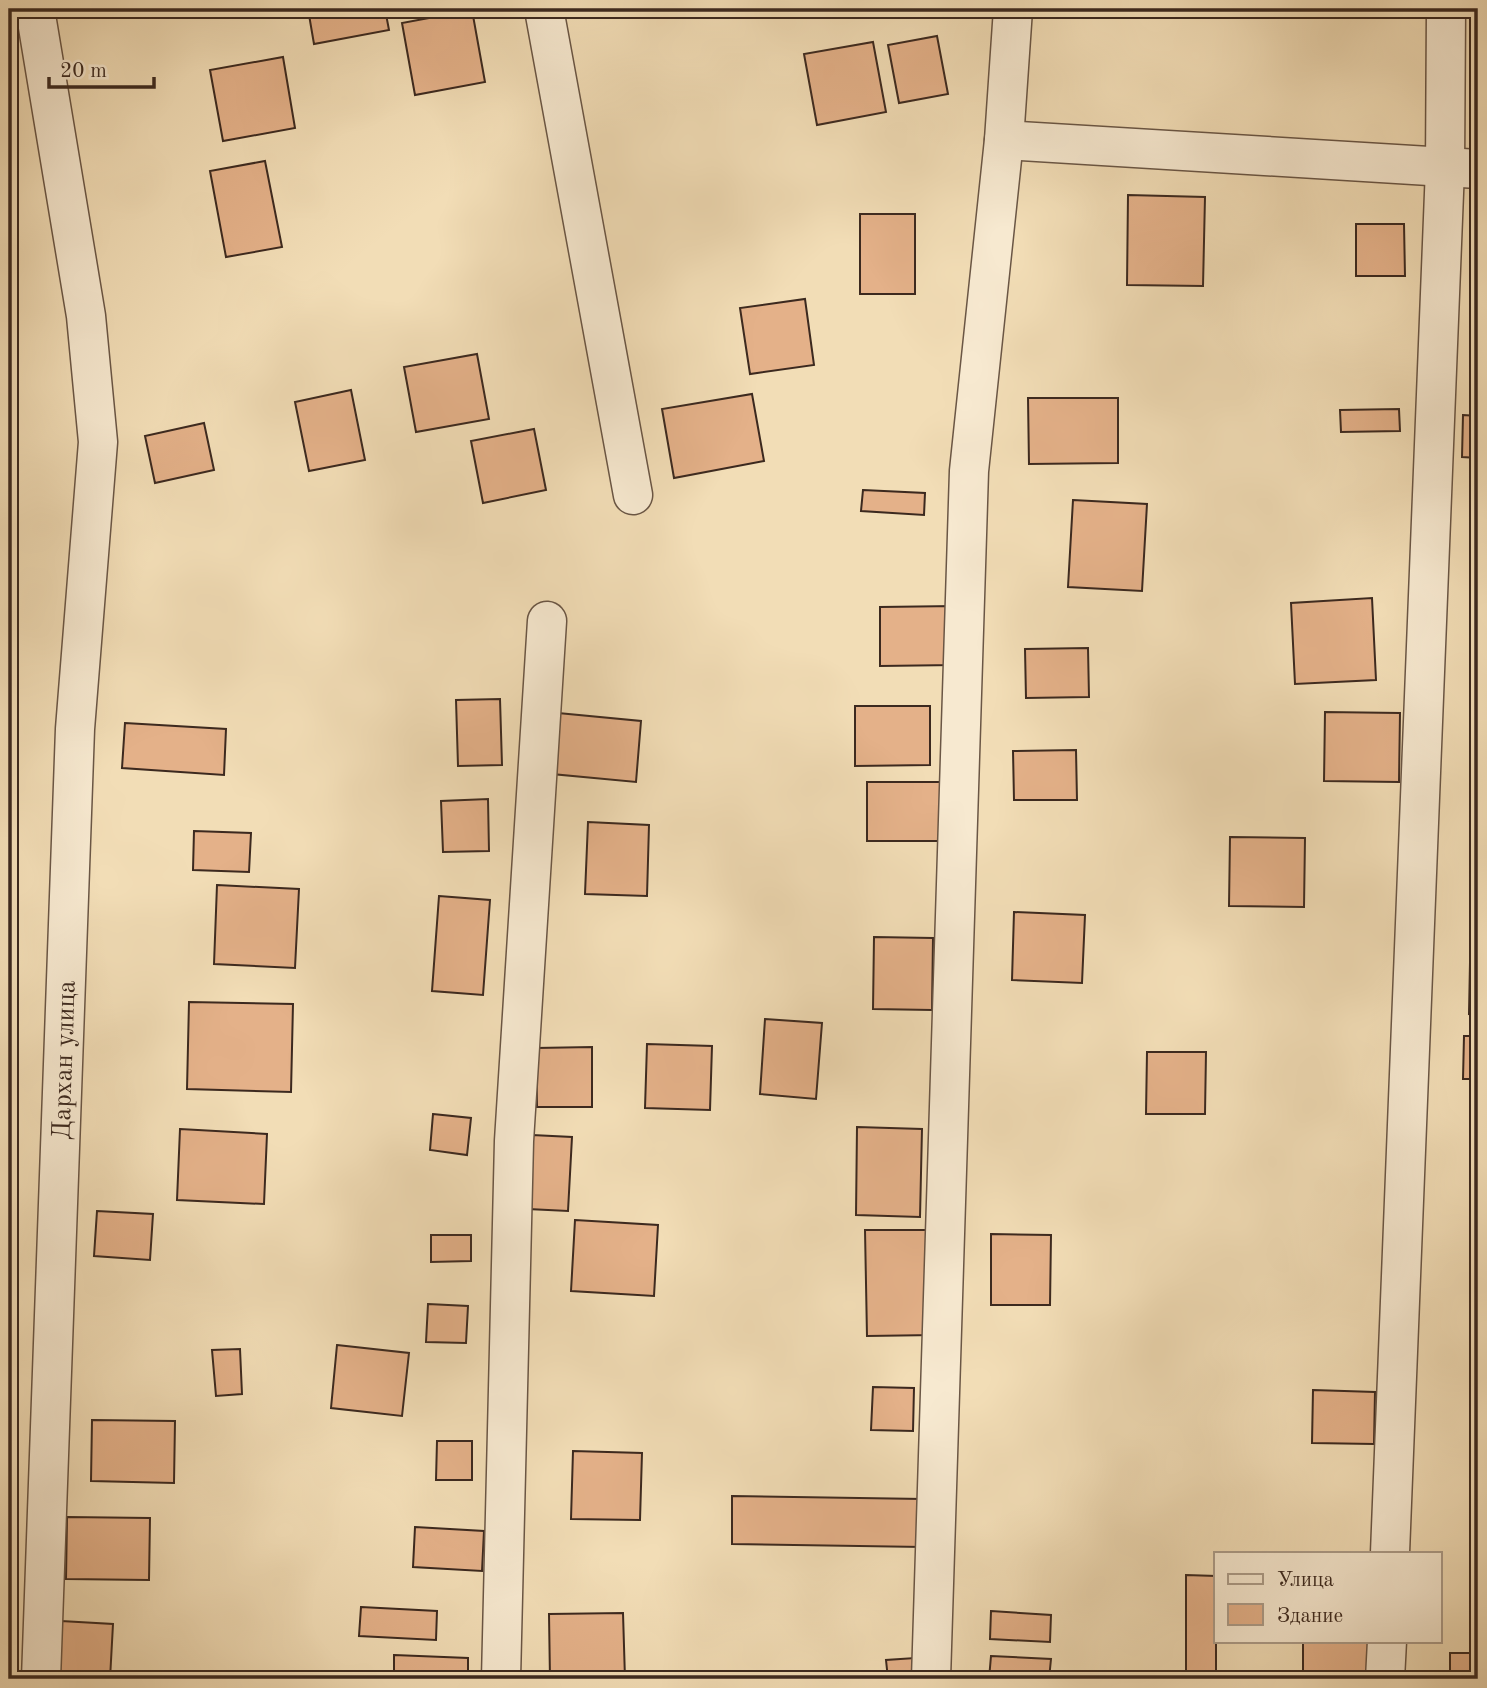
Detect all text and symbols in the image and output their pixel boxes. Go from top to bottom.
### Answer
scale bar [49,46,154,90]
text: 20 m [60,61,107,82]
street label: Дархан улица [49,980,81,1140]
legend [1214,1552,1442,1642]
text: Улица [1277,1570,1334,1591]
text: Здание [1277,1606,1343,1627]

